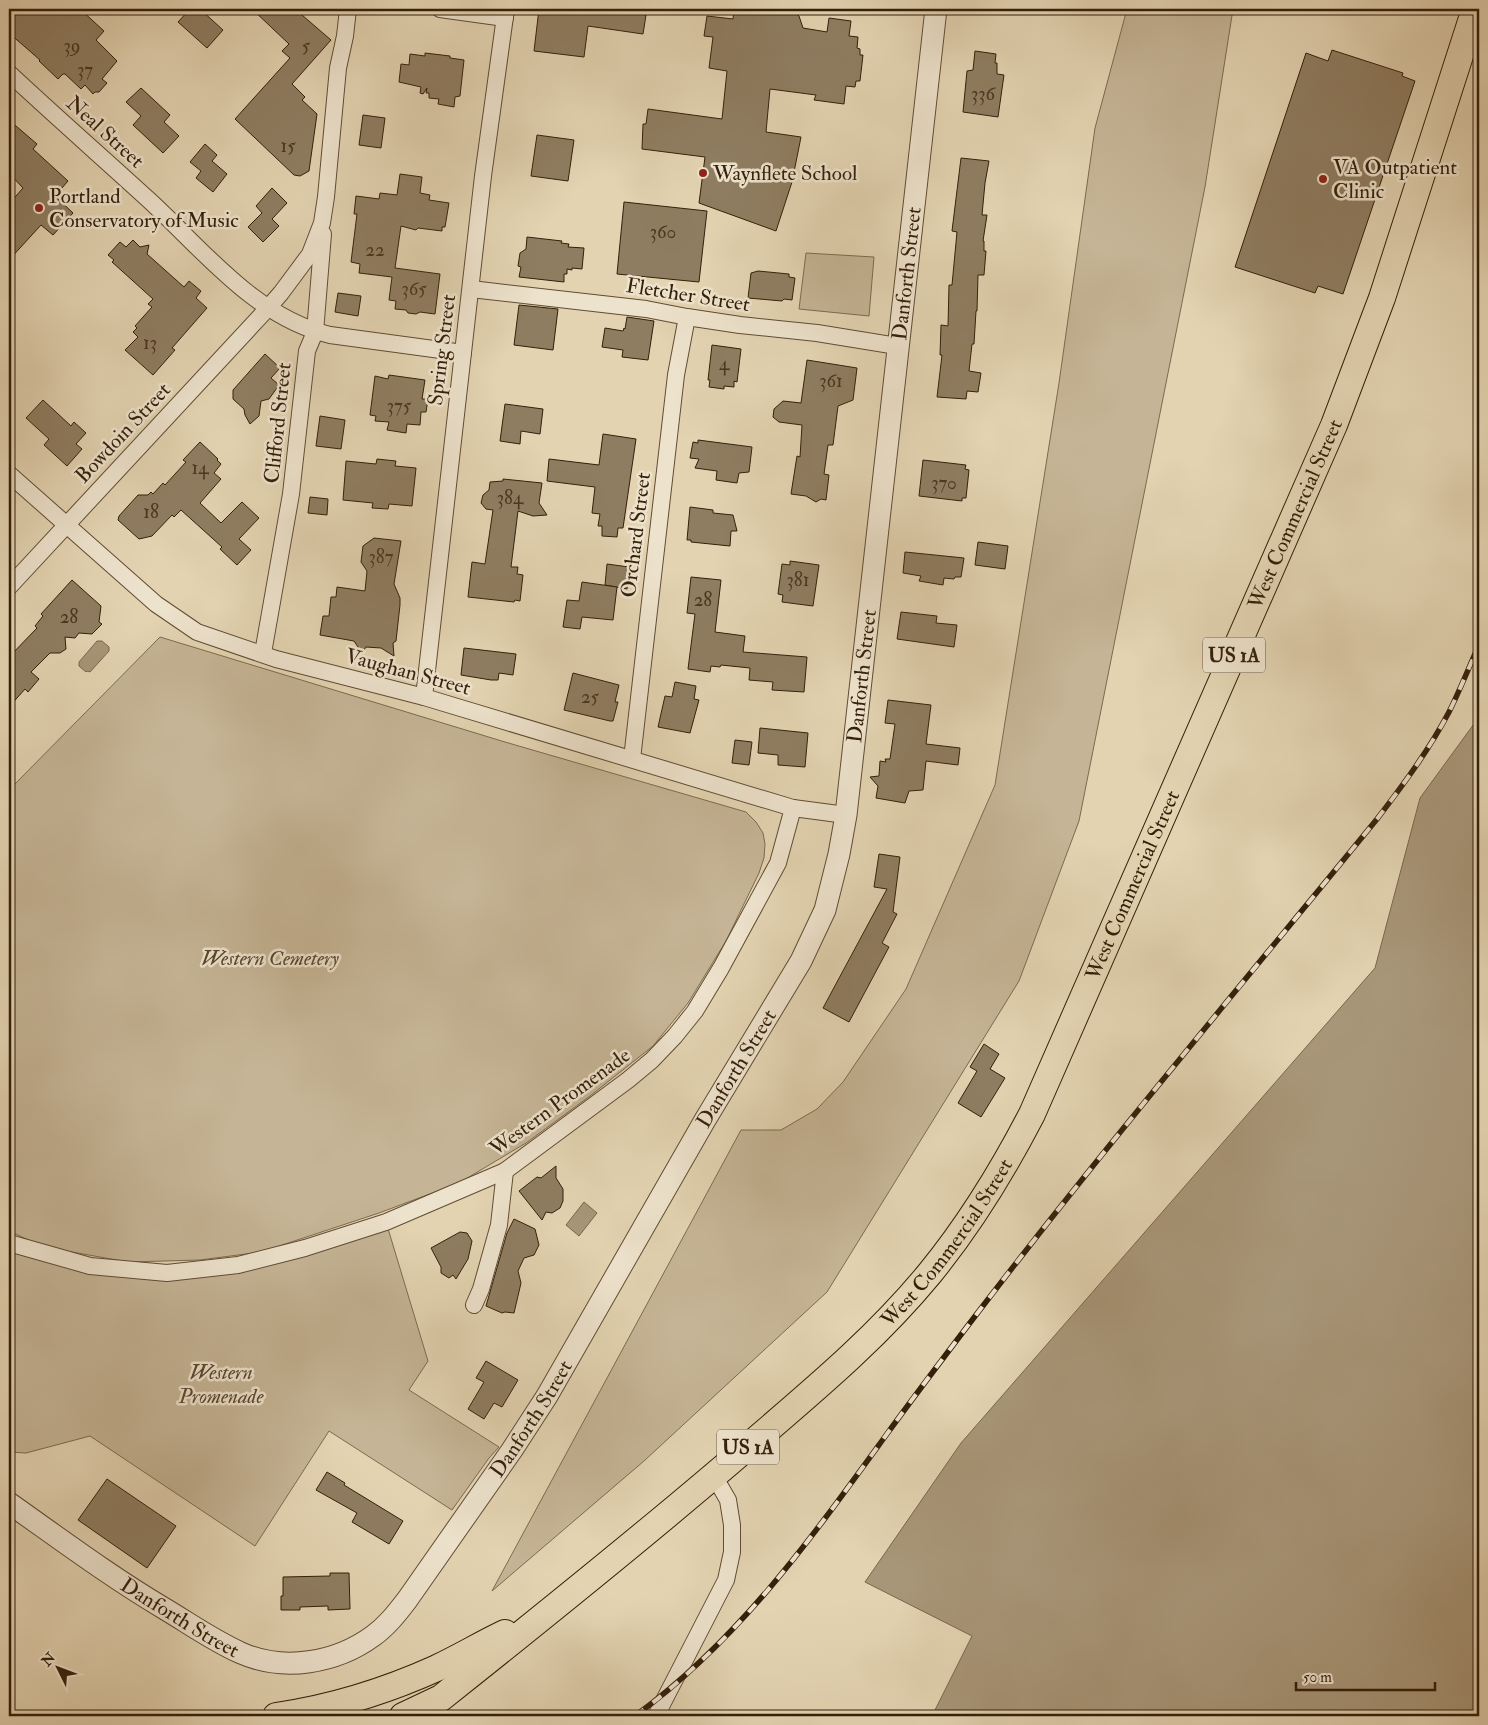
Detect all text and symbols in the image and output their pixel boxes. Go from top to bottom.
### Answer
house number: 39 [63,34,81,58]
house number: 5 [302,34,311,58]
house number: 37 [77,58,93,82]
house number: 336 [971,82,996,106]
street label: Neal Street [60,90,150,174]
house number: 15 [280,134,296,158]
place label: VA Outpatient Clinic [1333,154,1457,205]
place label: Waynflete School [712,160,858,187]
marker: Waynflete School [697,167,709,179]
marker: VA Outpatient Clinic [1317,173,1329,185]
place label: Portland Conservatory of Music [49,183,239,234]
marker: Portland Conservatory of Music [33,202,45,214]
street label: Danforth Street [886,205,927,342]
house number: 360 [650,220,676,244]
house number: 22 [365,238,385,262]
street label: Fletcher Street [624,272,752,318]
house number: 365 [401,277,427,301]
street label: Spring Street [422,293,462,407]
house number: 13 [143,331,157,355]
house number: 4 [719,352,730,376]
street label: Clifford Street [258,361,298,485]
house number: 361 [819,369,843,393]
street label: Bowdoin Street [69,377,177,489]
house number: 375 [387,394,412,418]
street label: West Commercial Street [1241,415,1348,614]
house number: 14 [191,456,209,480]
street label: Orchard Street [615,471,657,599]
house number: 370 [931,471,957,495]
house number: 384 [497,486,524,510]
house number: 18 [143,500,159,524]
house number: 387 [369,545,394,569]
house number: 381 [787,568,810,592]
house number: 28 [694,588,712,612]
house number: 28 [60,605,78,629]
street label: Danforth Street [841,608,882,744]
road number: US 1A [1203,638,1265,672]
street label: Vaughan Street [342,642,474,702]
house number: 25 [581,685,600,709]
street label: West Commercial Street [1079,786,1186,985]
park label: Western Cemetery [201,945,340,972]
street label: Danforth Street [690,1004,782,1133]
street label: Western Promenade [483,1042,636,1163]
street label: West Commercial Street [874,1153,1019,1334]
street label: Danforth Street [483,1355,578,1483]
park label: Western Promenade [178,1359,264,1410]
road number: US 1A [717,1430,779,1464]
street label: Danforth Street [116,1571,244,1664]
north arrow [32,1642,82,1692]
text: N [38,1649,60,1671]
scale bar [1296,1660,1434,1692]
text: 50 m [1303,1668,1332,1687]

